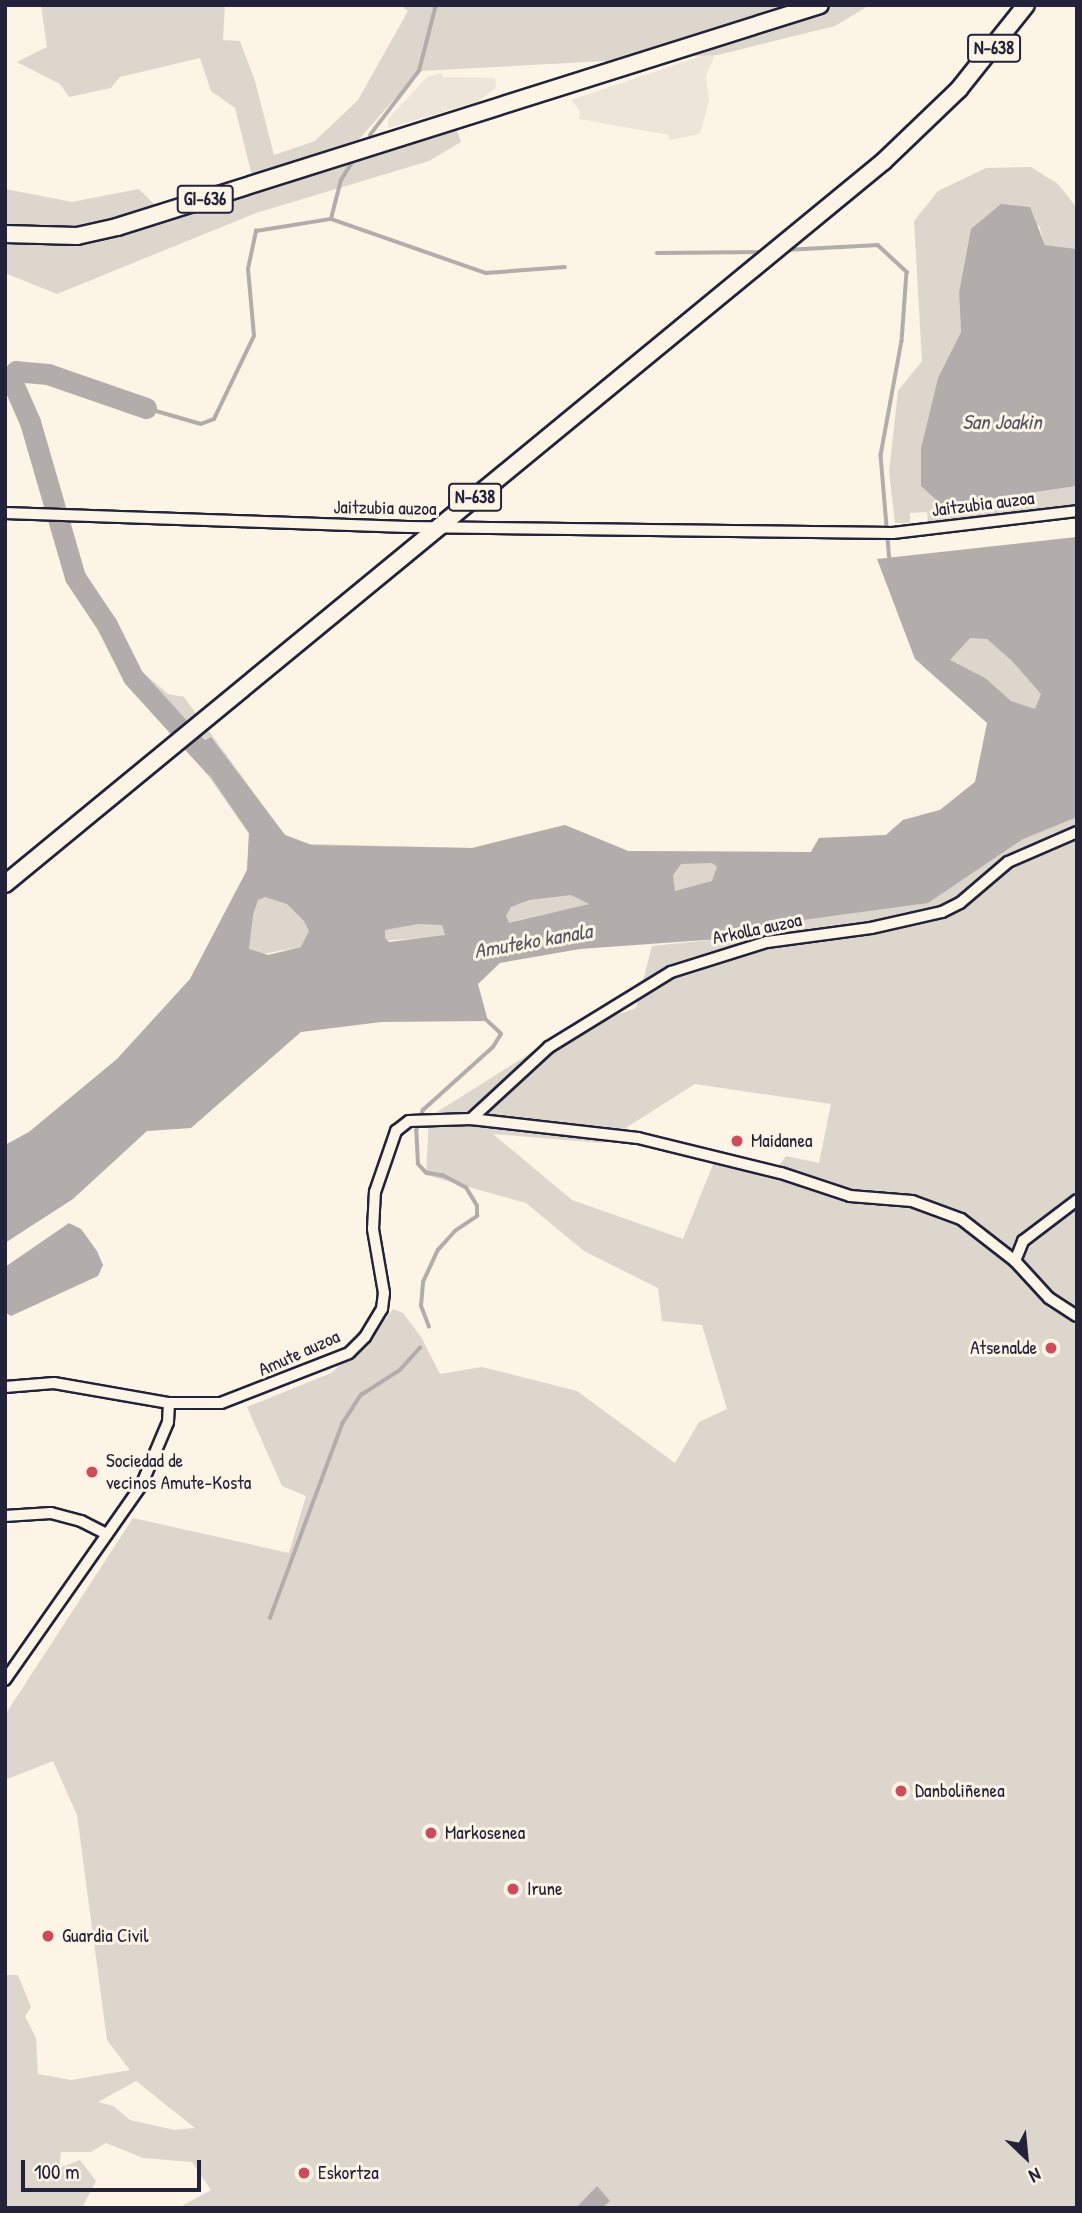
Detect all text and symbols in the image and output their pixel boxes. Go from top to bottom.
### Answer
road number: N-638 [966,33,1022,62]
road number: GI-636 [175,184,235,214]
water label: San Joakin [962,409,1042,435]
road number: N-638 [447,482,503,512]
street label: Jaitzubia auzoa [930,486,1036,522]
street label: Jaitzubia auzoa [333,496,437,520]
street label: Arkolla auzoa [710,908,804,950]
water label: Amuteko kanala [472,918,594,964]
place label: Maidanea [751,1130,812,1152]
marker: Maidanea [729,1133,745,1149]
street label: Amute auzoa [255,1325,343,1381]
place label: Atsenalde [970,1337,1037,1359]
marker: Atsenalde [1043,1340,1059,1356]
place label: Sociedad de vecinos Amute-Kosta [106,1450,251,1494]
marker: Sociedad de vecinos Amute-Kosta [84,1464,100,1480]
place label: Danboliñenea [915,1780,1005,1802]
marker: Danboliñenea [893,1783,909,1799]
place label: Markosenea [445,1822,525,1844]
marker: Markosenea [423,1825,439,1841]
place label: Irune [527,1878,563,1900]
marker: Irune [505,1881,521,1897]
place label: Guardia Civil [62,1925,149,1947]
marker: Guardia Civil [40,1928,56,1944]
north arrow [991,2122,1061,2192]
scale bar [24,2146,205,2190]
text: 100 m [34,2157,80,2186]
place label: Eskortza [318,2162,379,2184]
text: N [1025,2162,1045,2190]
marker: Eskortza [296,2165,312,2181]

